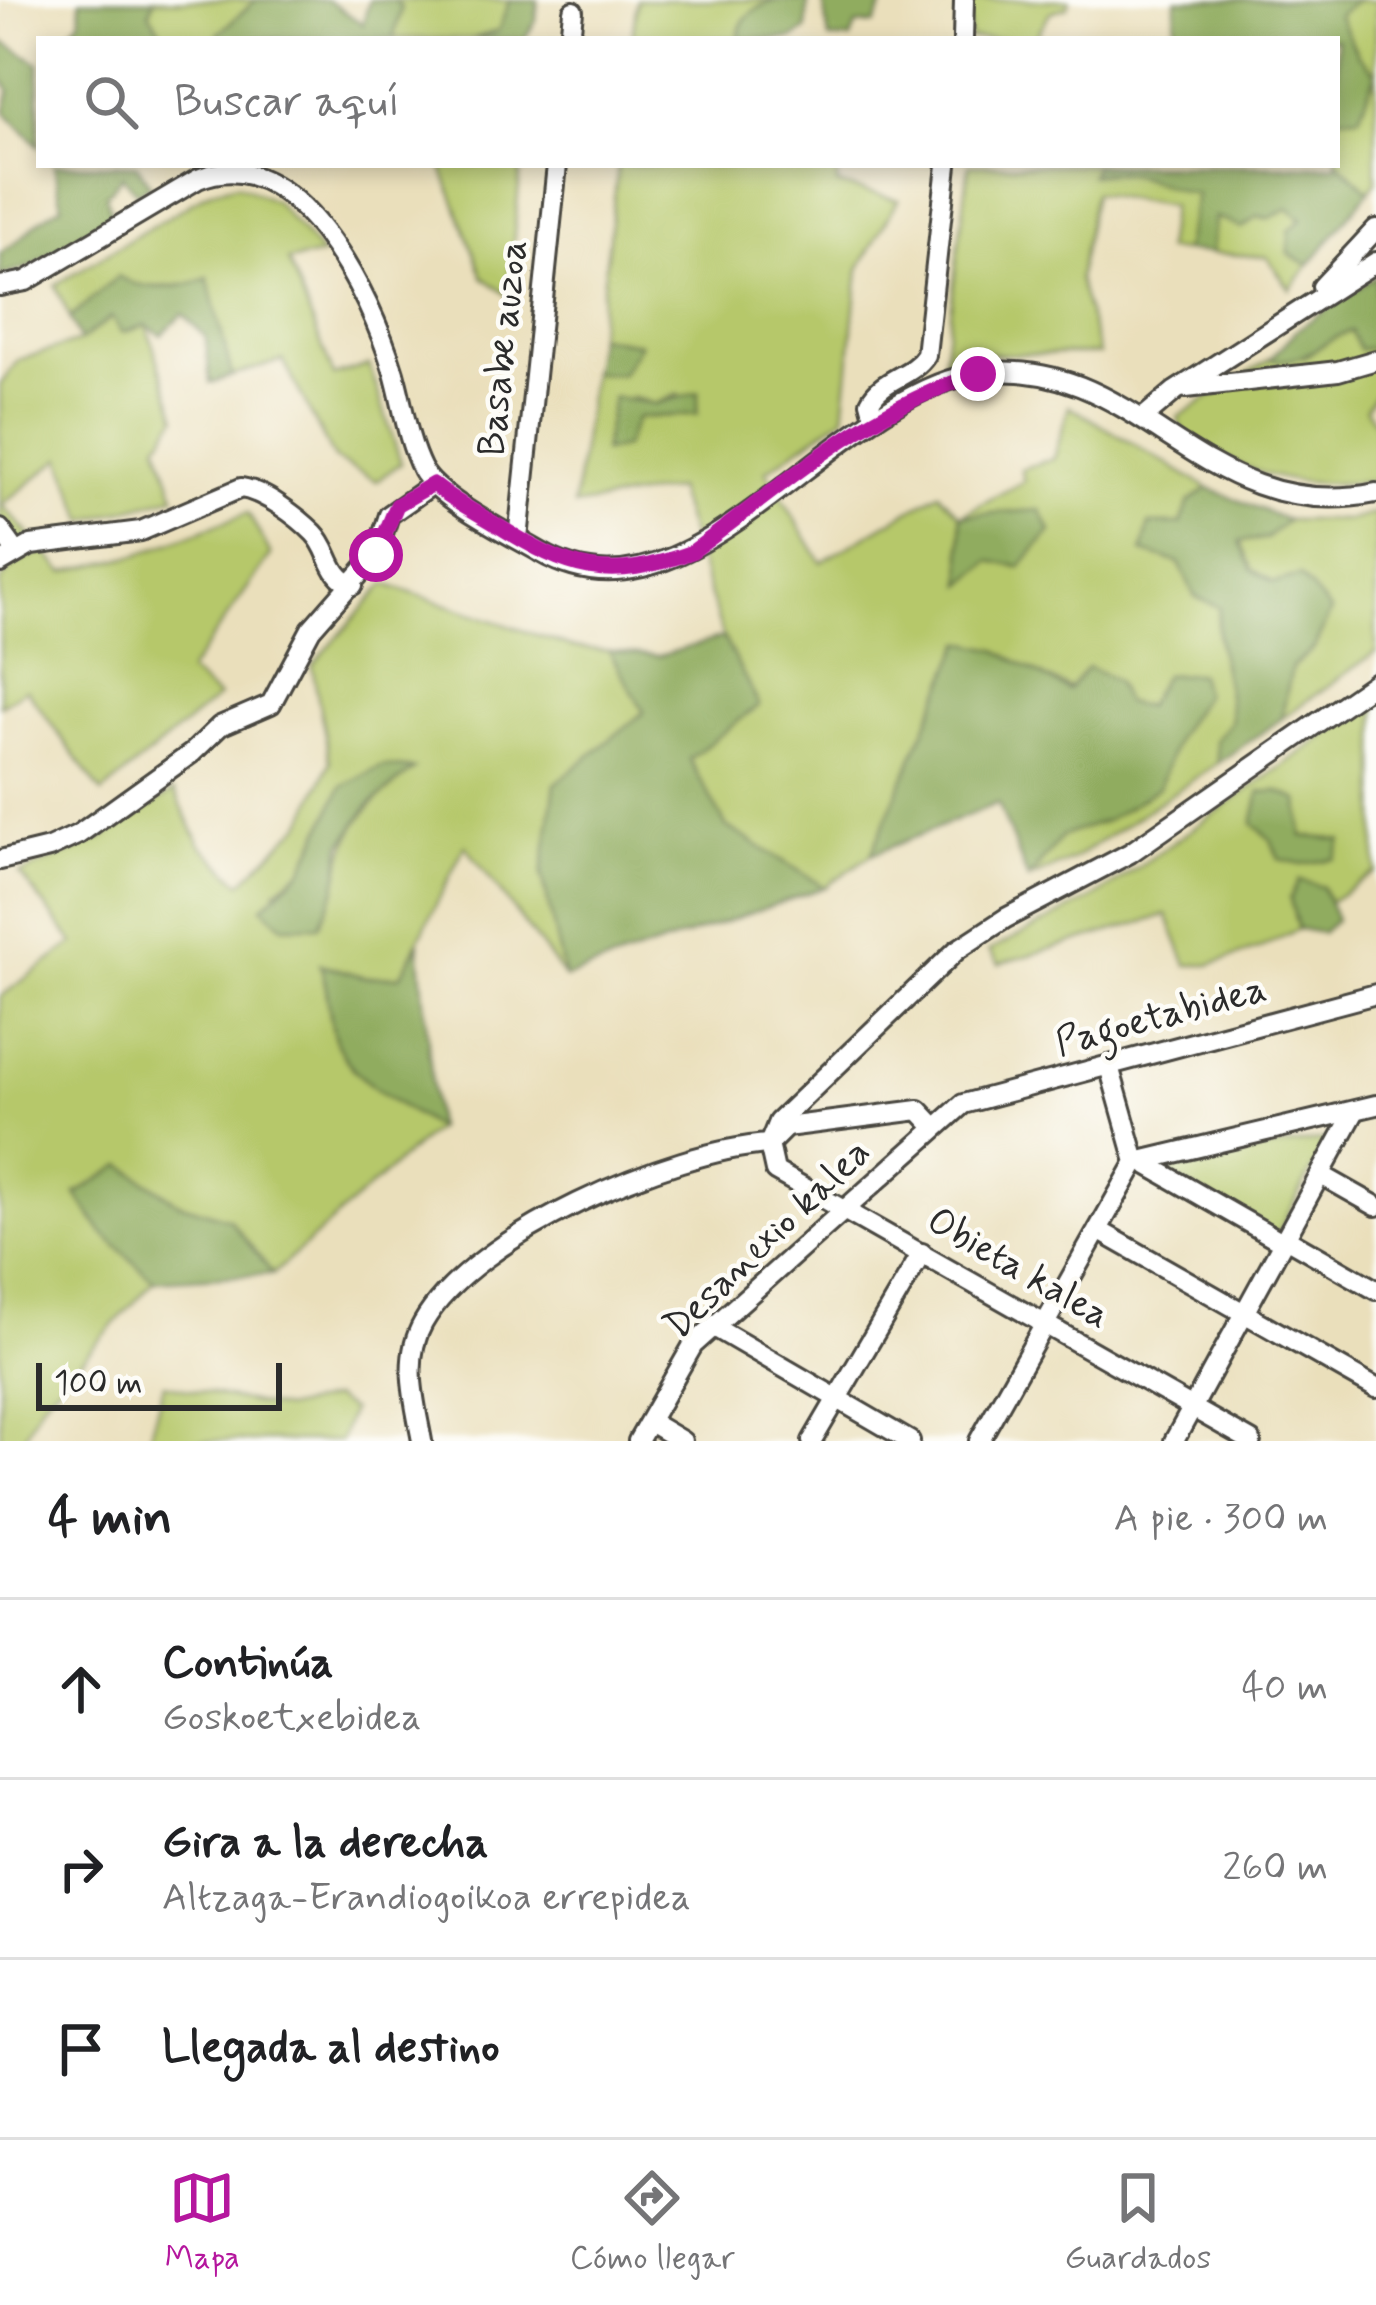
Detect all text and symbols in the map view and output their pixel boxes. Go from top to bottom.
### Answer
search box [36,36,1340,168]
icon: search [78,69,144,135]
text: Buscar aquí [174,73,400,132]
street label: Basabe auzoa [467,237,541,459]
route end [951,347,1005,401]
route start [349,528,403,582]
street label: Pagoetabidea [1050,964,1273,1073]
street label: Desanexio kalea [654,1128,882,1352]
street label: Obieta kalea [917,1196,1119,1342]
scale bar [36,1357,282,1410]
text: 100 m [54,1362,143,1406]
text: 4 min [48,1486,172,1552]
text: A pie · 300 m [1114,1494,1328,1545]
text: Continúa [162,1634,333,1693]
icon: ahead [48,1656,114,1722]
text: 40 m [1241,1663,1328,1714]
text: Goskoetxebidea [162,1693,421,1744]
text: Gira a la derecha [162,1814,488,1873]
icon: right [48,1836,114,1902]
text: 260 m [1222,1843,1328,1894]
text: Altzaga-Erandiogoikoa errepidea [162,1873,691,1924]
icon: arrive [48,2016,114,2082]
text: Llegada al destino [162,2019,499,2078]
tab: Mapa [165,2165,240,2281]
tab: Cómo llegar [570,2165,735,2281]
tab: Guardados [1064,2165,1211,2281]

